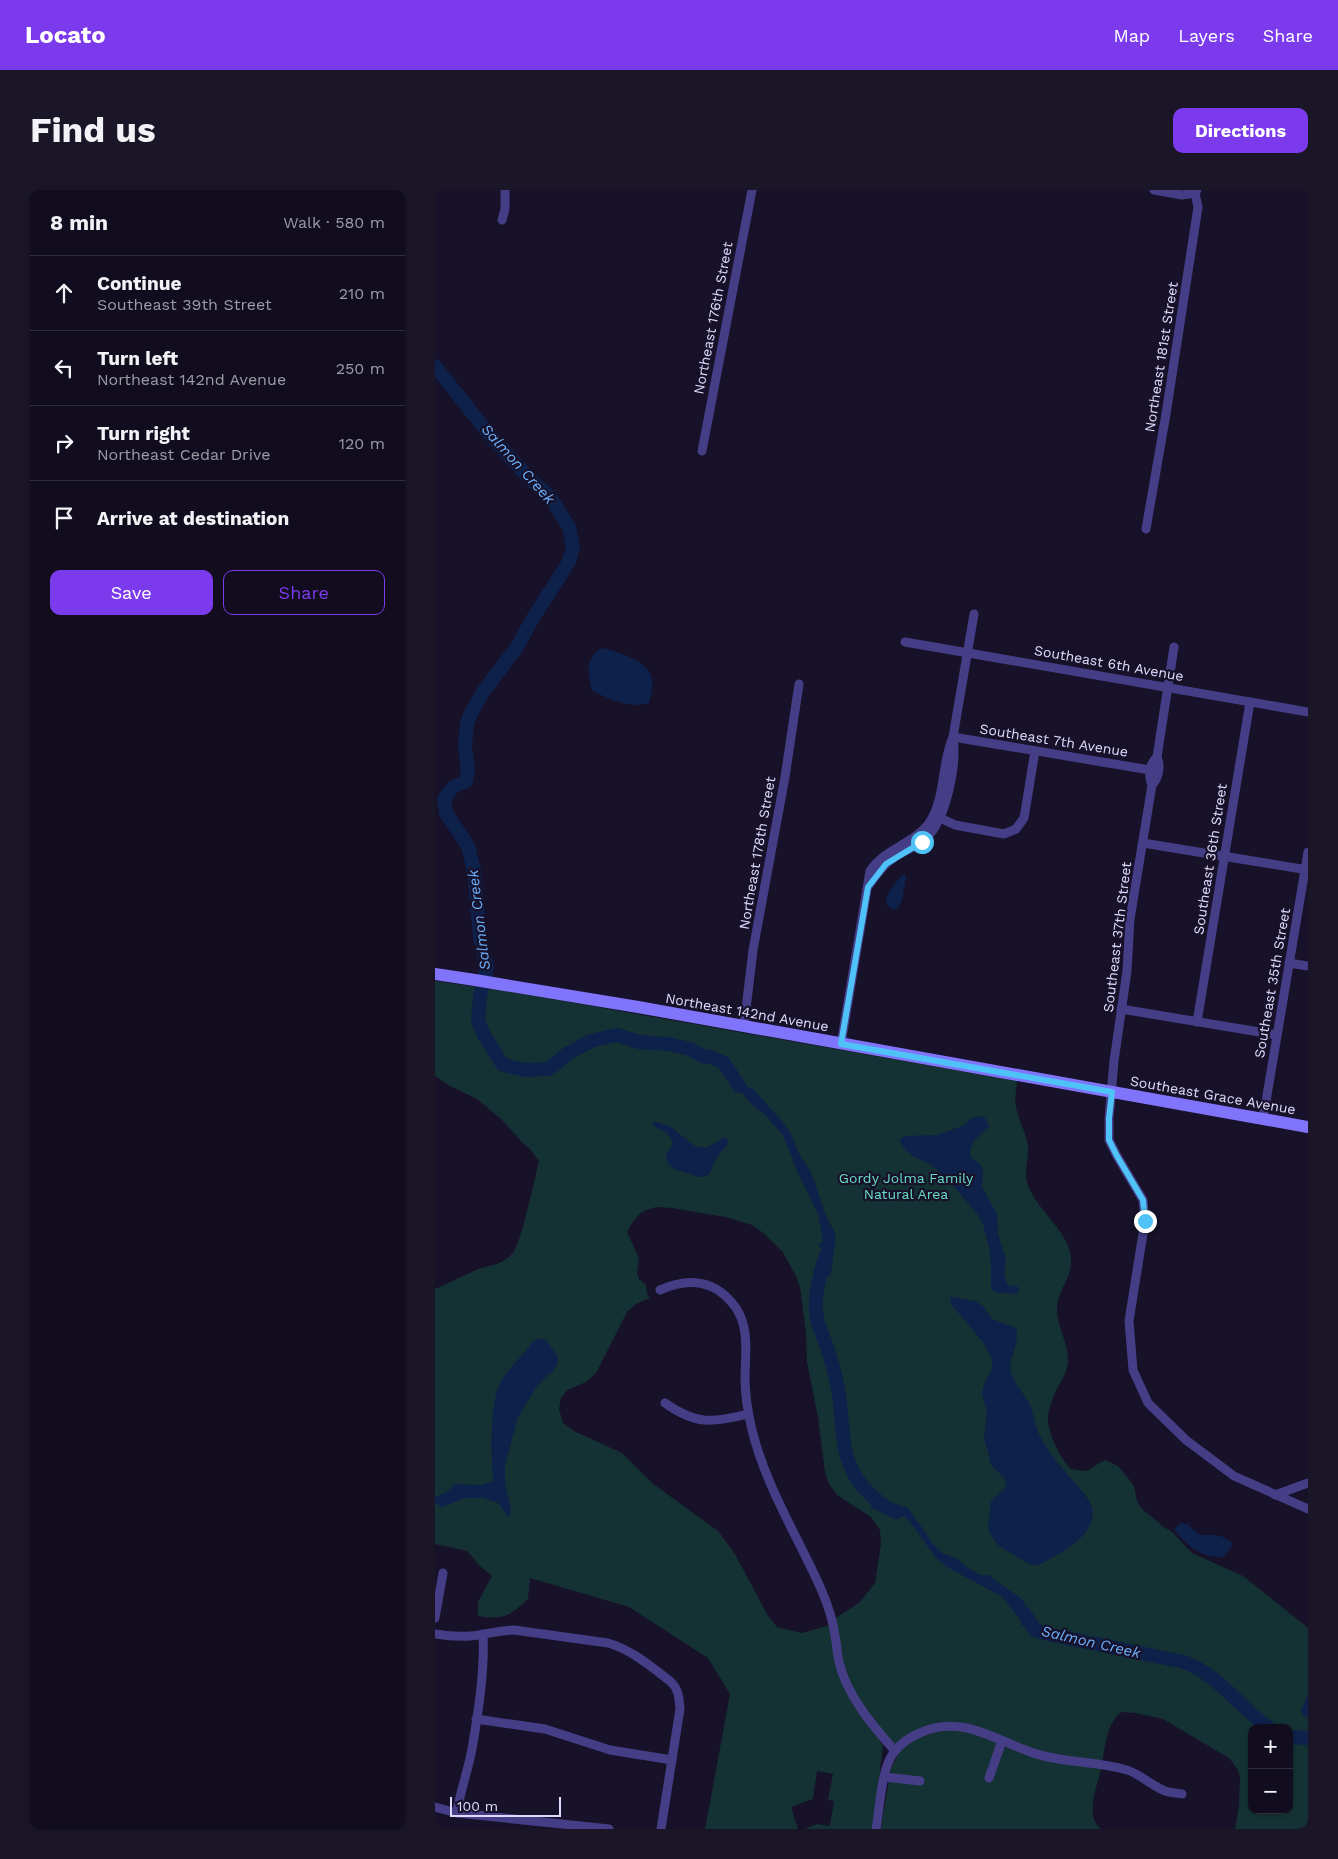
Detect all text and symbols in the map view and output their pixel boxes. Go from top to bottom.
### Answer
text: Locato [25,21,106,49]
text: Map [1113,25,1150,46]
text: Layers [1178,25,1235,46]
text: Share [1263,25,1313,46]
button: Directions [1173,108,1308,153]
text: Find us [30,109,156,151]
text: 8 min [50,210,108,235]
text: Walk · 580 m [283,213,385,232]
street label: Northeast 176th Street [690,240,736,396]
text: Continue [97,272,181,295]
icon: ahead [50,279,78,307]
street label: Northeast 181st Street [1141,281,1181,433]
text: 210 m [339,284,385,303]
text: Southeast 39th Street [97,295,272,314]
text: Turn left [97,347,178,370]
icon: left [50,354,78,382]
text: 250 m [336,359,385,378]
text: Northeast 142nd Avenue [97,370,286,389]
water label: Salmon Creek [477,420,559,508]
text: Turn right [97,422,190,445]
icon: right [50,429,78,457]
text: 120 m [339,434,385,453]
text: Northeast Cedar Drive [97,445,270,464]
icon: arrive [50,504,78,532]
text: Arrive at destination [97,507,289,530]
button: Save [50,570,213,615]
button: Share [223,570,385,615]
street label: Southeast 6th Avenue [1033,642,1185,684]
street label: Southeast 7th Avenue [979,720,1129,760]
street label: Northeast 178th Street [736,775,778,931]
street label: Southeast 36th Street [1190,782,1230,936]
route start [911,831,934,854]
street label: Southeast 37th Street [1100,861,1134,1013]
water label: Salmon Creek [464,868,494,971]
street label: Southeast 35th Street [1251,906,1293,1059]
street label: Northeast 142nd Avenue [664,990,830,1034]
street label: Southeast Grace Avenue [1129,1073,1297,1117]
park label: Gordy Jolma Family Natural Area [839,1170,974,1202]
route end [1134,1210,1157,1233]
water label: Salmon Creek [1040,1622,1143,1662]
map controls [1248,1724,1293,1814]
button: + [1248,1724,1293,1769]
button: − [1248,1769,1293,1814]
scale bar [450,1794,561,1817]
text: 100 m [457,1798,498,1814]

